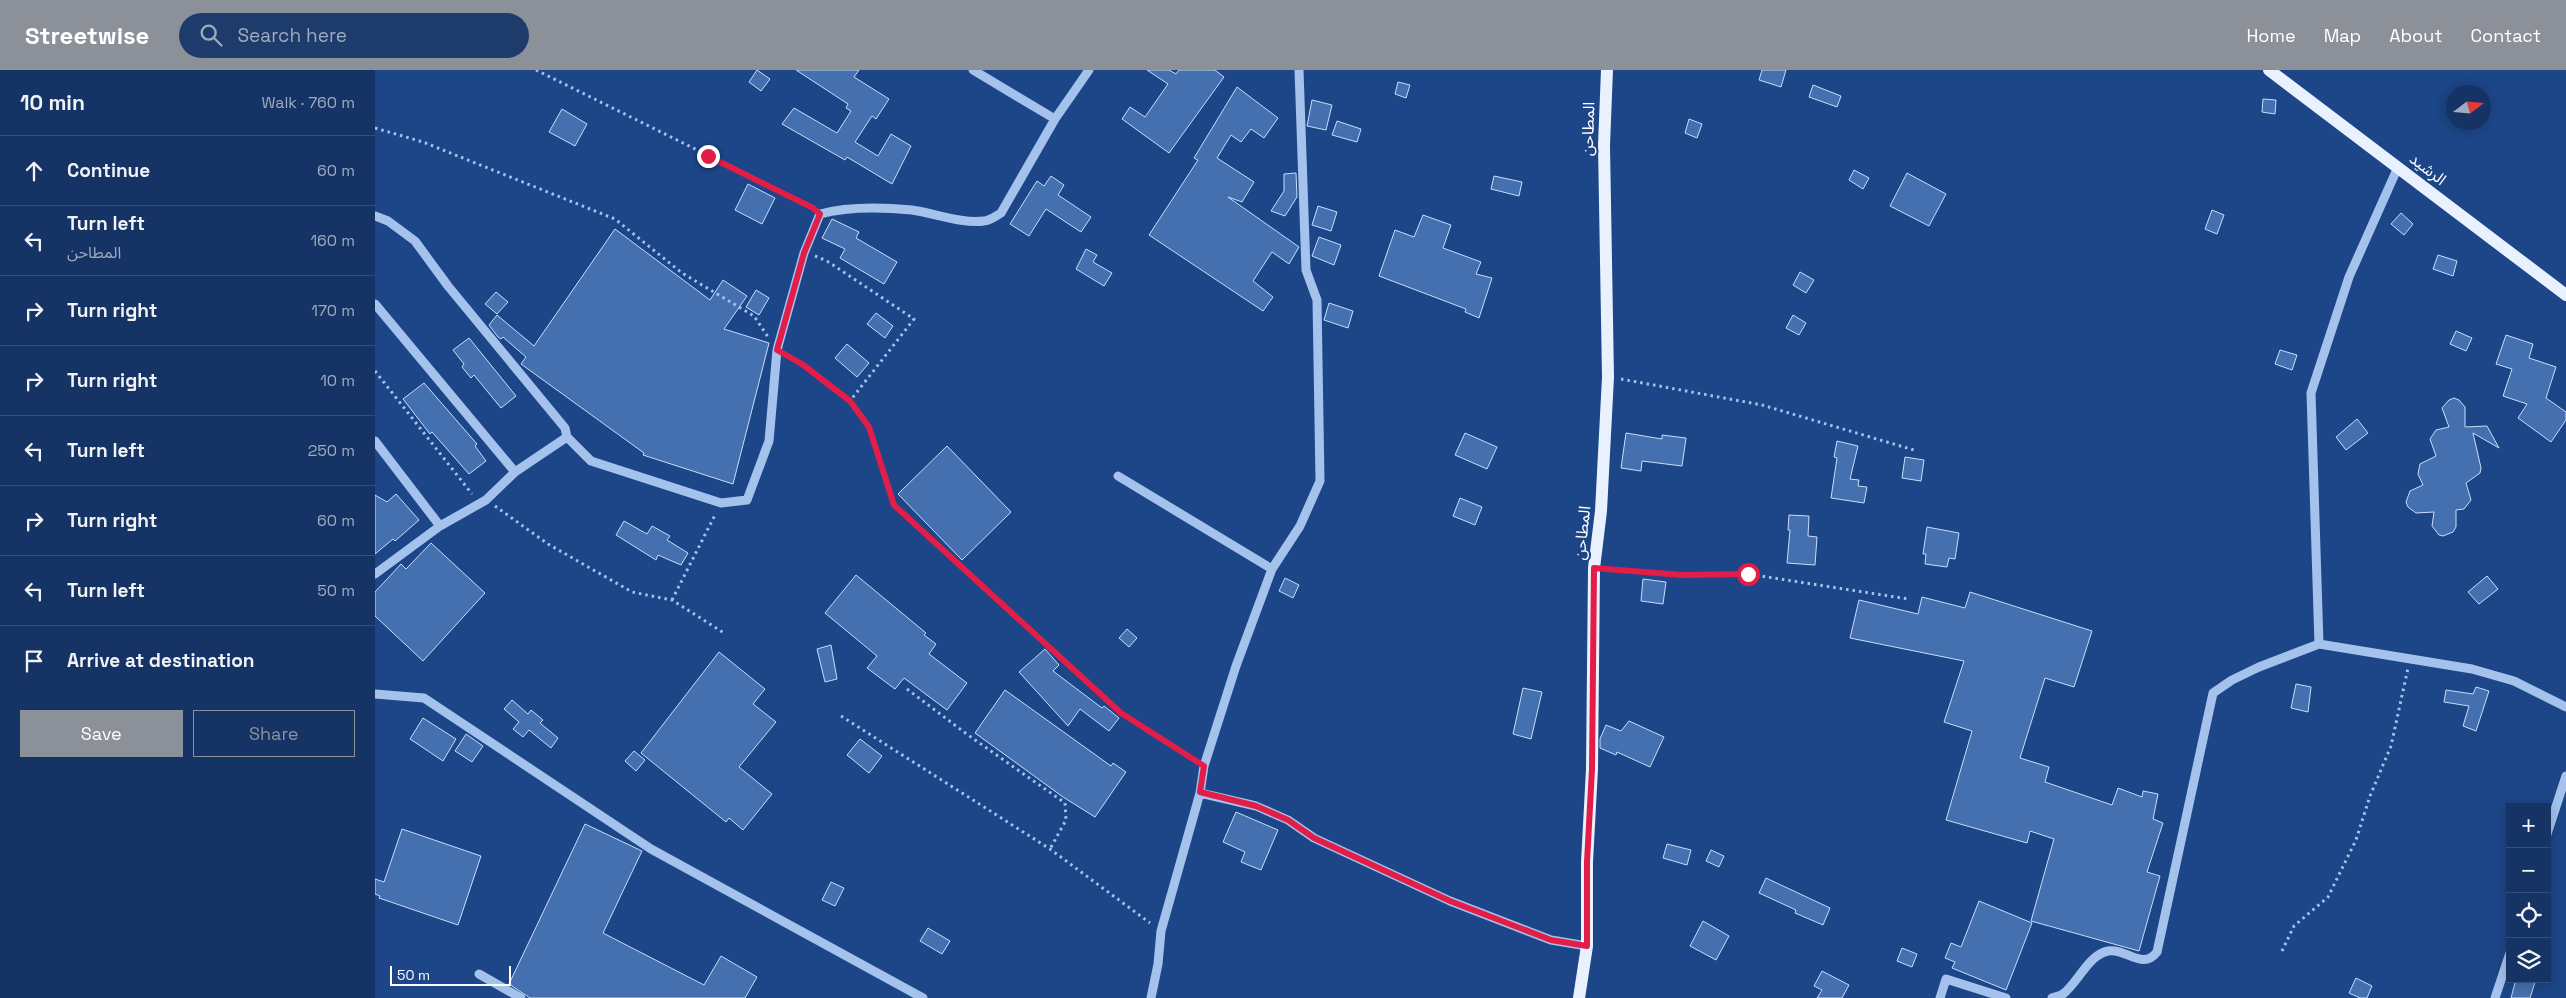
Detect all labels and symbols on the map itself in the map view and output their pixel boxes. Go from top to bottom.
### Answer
north arrow [2446,85,2491,130]
street label: المطاحن [1577,101,1599,157]
route end [697,145,720,168]
street label: الرشيد [2405,148,2451,190]
street label: المطاحن [1569,505,1595,561]
route start [1737,563,1760,586]
scale bar [390,963,511,986]

